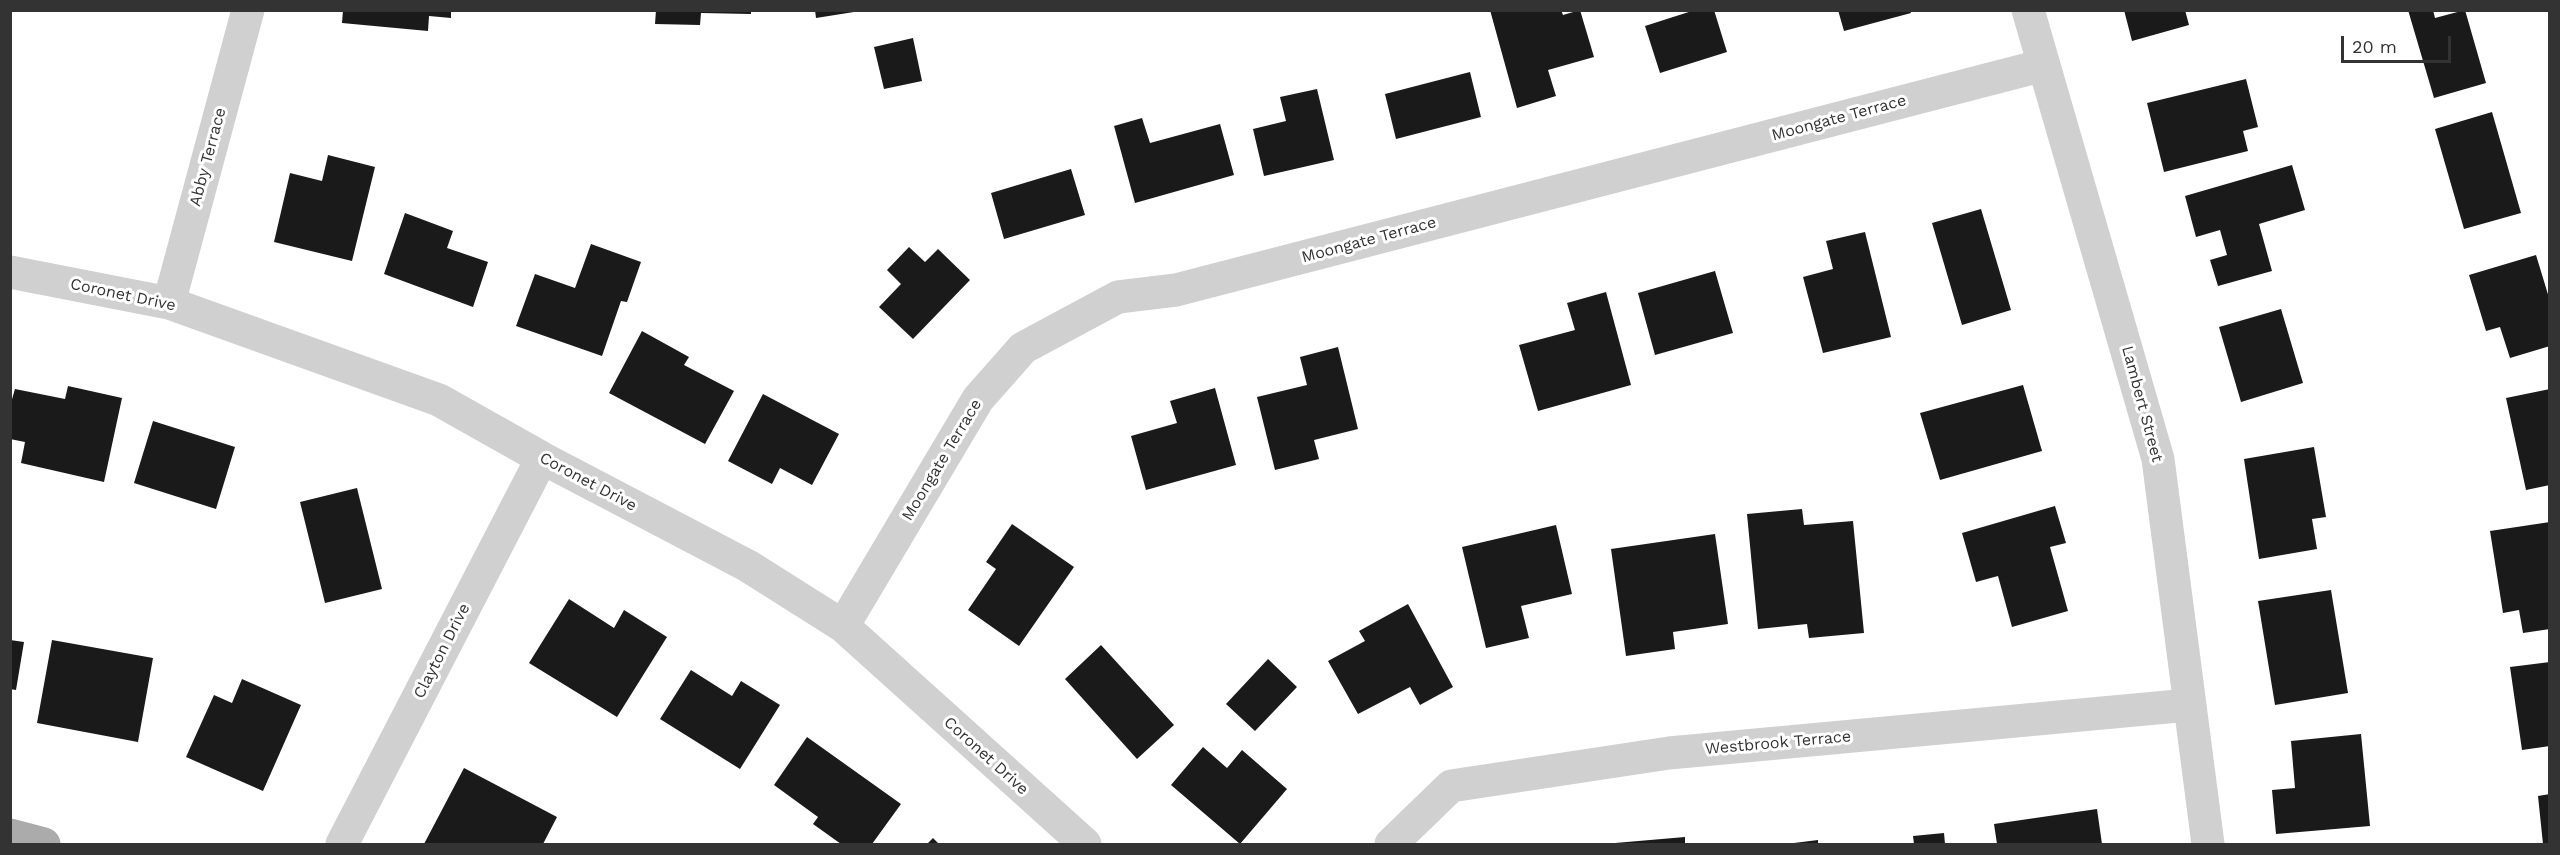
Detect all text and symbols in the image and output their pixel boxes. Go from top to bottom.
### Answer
scale bar [2344,24,2454,62]
text: 20 m [2352,36,2397,57]
street label: Moongate Terrace [1770,91,1908,145]
street label: Abby Terrace [186,106,230,208]
street label: Moongate Terrace [1300,213,1438,267]
street label: Coronet Drive [69,274,177,316]
street label: Lambert Street [2117,344,2167,464]
street label: Moongate Terrace [898,396,986,524]
street label: Coronet Drive [536,448,640,516]
street label: Clayton Drive [410,600,474,702]
street label: Coronet Drive [940,713,1032,799]
street label: Westbrook Terrace [1704,727,1852,759]

